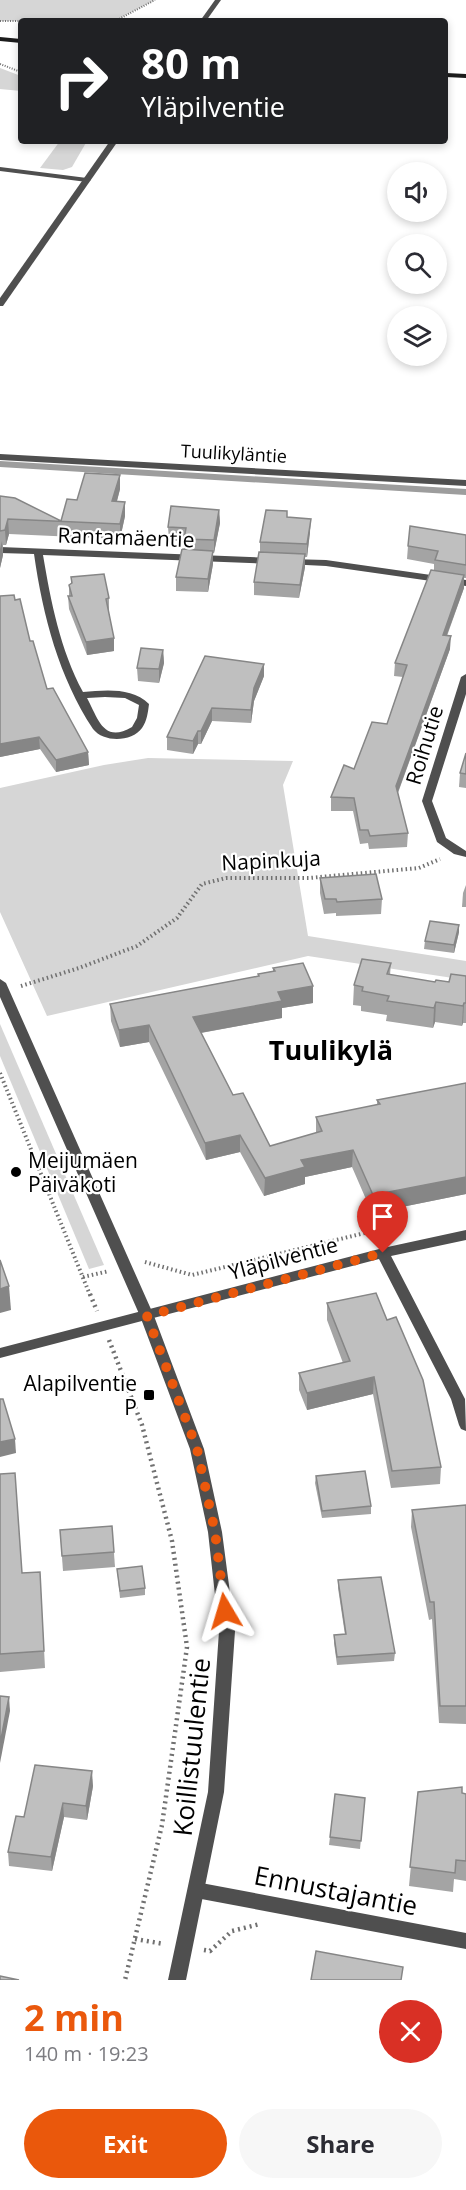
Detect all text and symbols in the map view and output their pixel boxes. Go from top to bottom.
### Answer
text: 80 m [141,34,241,91]
icon: right [42,42,120,120]
text: Yläpilventie [141,88,285,125]
map controls [387,162,447,366]
button: sound [387,162,447,222]
button: search [387,234,447,294]
button: layers [387,306,447,366]
street label: Tuulikyläntie [180,438,288,468]
street label: Rantamäentie [57,521,195,553]
street label: Roihutie [399,702,449,788]
street label: Napinkuja [221,843,321,877]
district label: Tuulikylä [269,1031,393,1068]
place label: Meijumäen Päiväkoti [28,1146,138,1198]
marker: Meijumäen Päiväkoti [9,1165,23,1179]
pin [357,1191,408,1253]
icon: arrive [366,1200,399,1233]
street label: Yläpilventie [225,1230,341,1286]
place label: Alapilventie P [24,1369,137,1421]
marker: Alapilventie P [142,1388,156,1402]
position arrow [193,1579,257,1643]
street label: Koillistuulentie [164,1656,218,1838]
street label: Ennustajantie [251,1857,421,1923]
text: 2 min [24,1993,124,2042]
button: close [379,2000,442,2063]
text: 140 m · 19:23 [24,2040,149,2067]
button: Exit [24,2109,227,2178]
button: Share [239,2109,442,2178]

